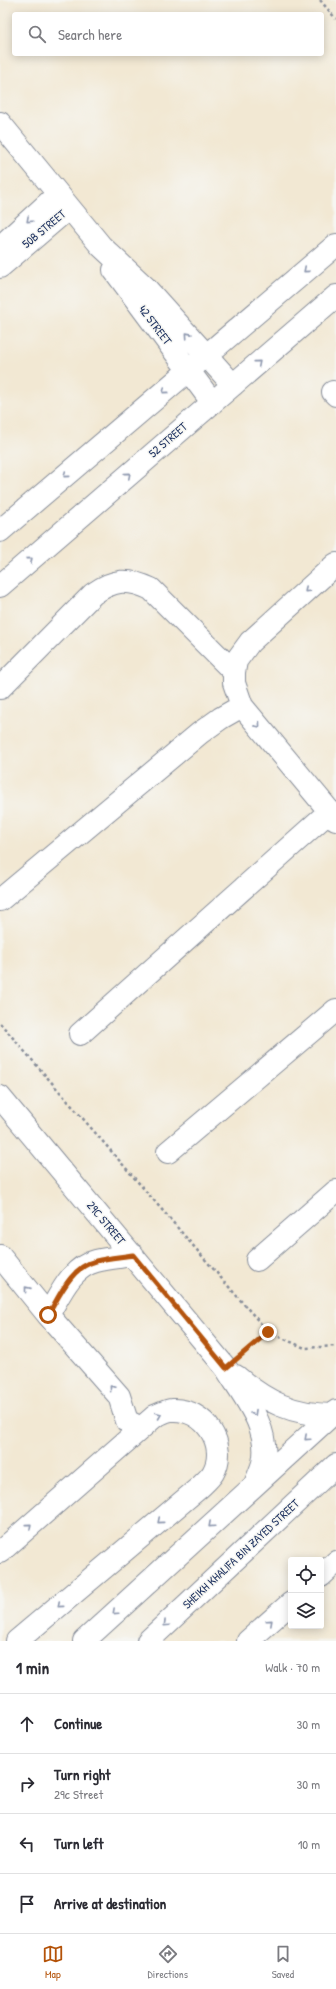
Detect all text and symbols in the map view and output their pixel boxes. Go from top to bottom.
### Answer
search box [12,12,324,56]
icon: search [26,23,48,45]
text: Search here [58,24,122,45]
street label: 50B STREET [18,205,69,252]
one-way arrow [26,215,34,223]
one-way arrow [304,265,311,272]
street label: 42 STREET [135,301,176,348]
one-way arrow [185,332,193,340]
one-way arrow [253,360,261,367]
one-way arrow [163,386,170,393]
street label: 52 STREET [145,418,191,461]
one-way arrow [63,470,71,478]
one-way arrow [123,473,131,480]
one-way arrow [25,558,32,565]
one-way arrow [304,586,312,593]
one-way arrow [253,720,260,728]
street label: 29C STREET [83,1197,130,1248]
one-way arrow [25,1287,32,1294]
route start [39,1306,57,1324]
route end [259,1323,277,1341]
one-way arrow [109,1385,116,1393]
one-way arrow [249,1409,256,1416]
one-way arrow [156,1411,163,1419]
one-way arrow [304,1433,312,1440]
street label: SHEIKH KHALIFA BIN ZAYED STREET [179,1495,303,1612]
one-way arrow [157,1516,164,1523]
one-way arrow [208,1520,215,1527]
one-way arrow [25,1524,32,1531]
map controls [288,1557,324,1629]
button: locate [288,1557,324,1593]
button: layers [288,1593,324,1629]
one-way arrow [58,1600,65,1607]
one-way arrow [112,1608,119,1615]
one-way arrow [163,1619,171,1627]
one-way arrow [265,1619,273,1627]
text: 1 min [16,1656,49,1679]
text: Walk · 70 m [265,1658,320,1676]
icon: ahead [16,1713,38,1735]
text: Continue [54,1713,102,1734]
text: 30 m [297,1715,320,1733]
text: Turn right [54,1764,110,1785]
icon: right [16,1773,38,1795]
text: 30 m [297,1775,320,1793]
text: 29c Street [54,1785,103,1803]
icon: left [16,1833,38,1855]
text: Turn left [54,1833,104,1854]
text: 10 m [298,1835,320,1853]
icon: arrive [16,1893,38,1915]
text: Arrive at destination [54,1893,166,1914]
tab: Map [42,1943,64,1981]
tab: Directions [148,1943,188,1981]
tab: Saved [272,1943,294,1981]

